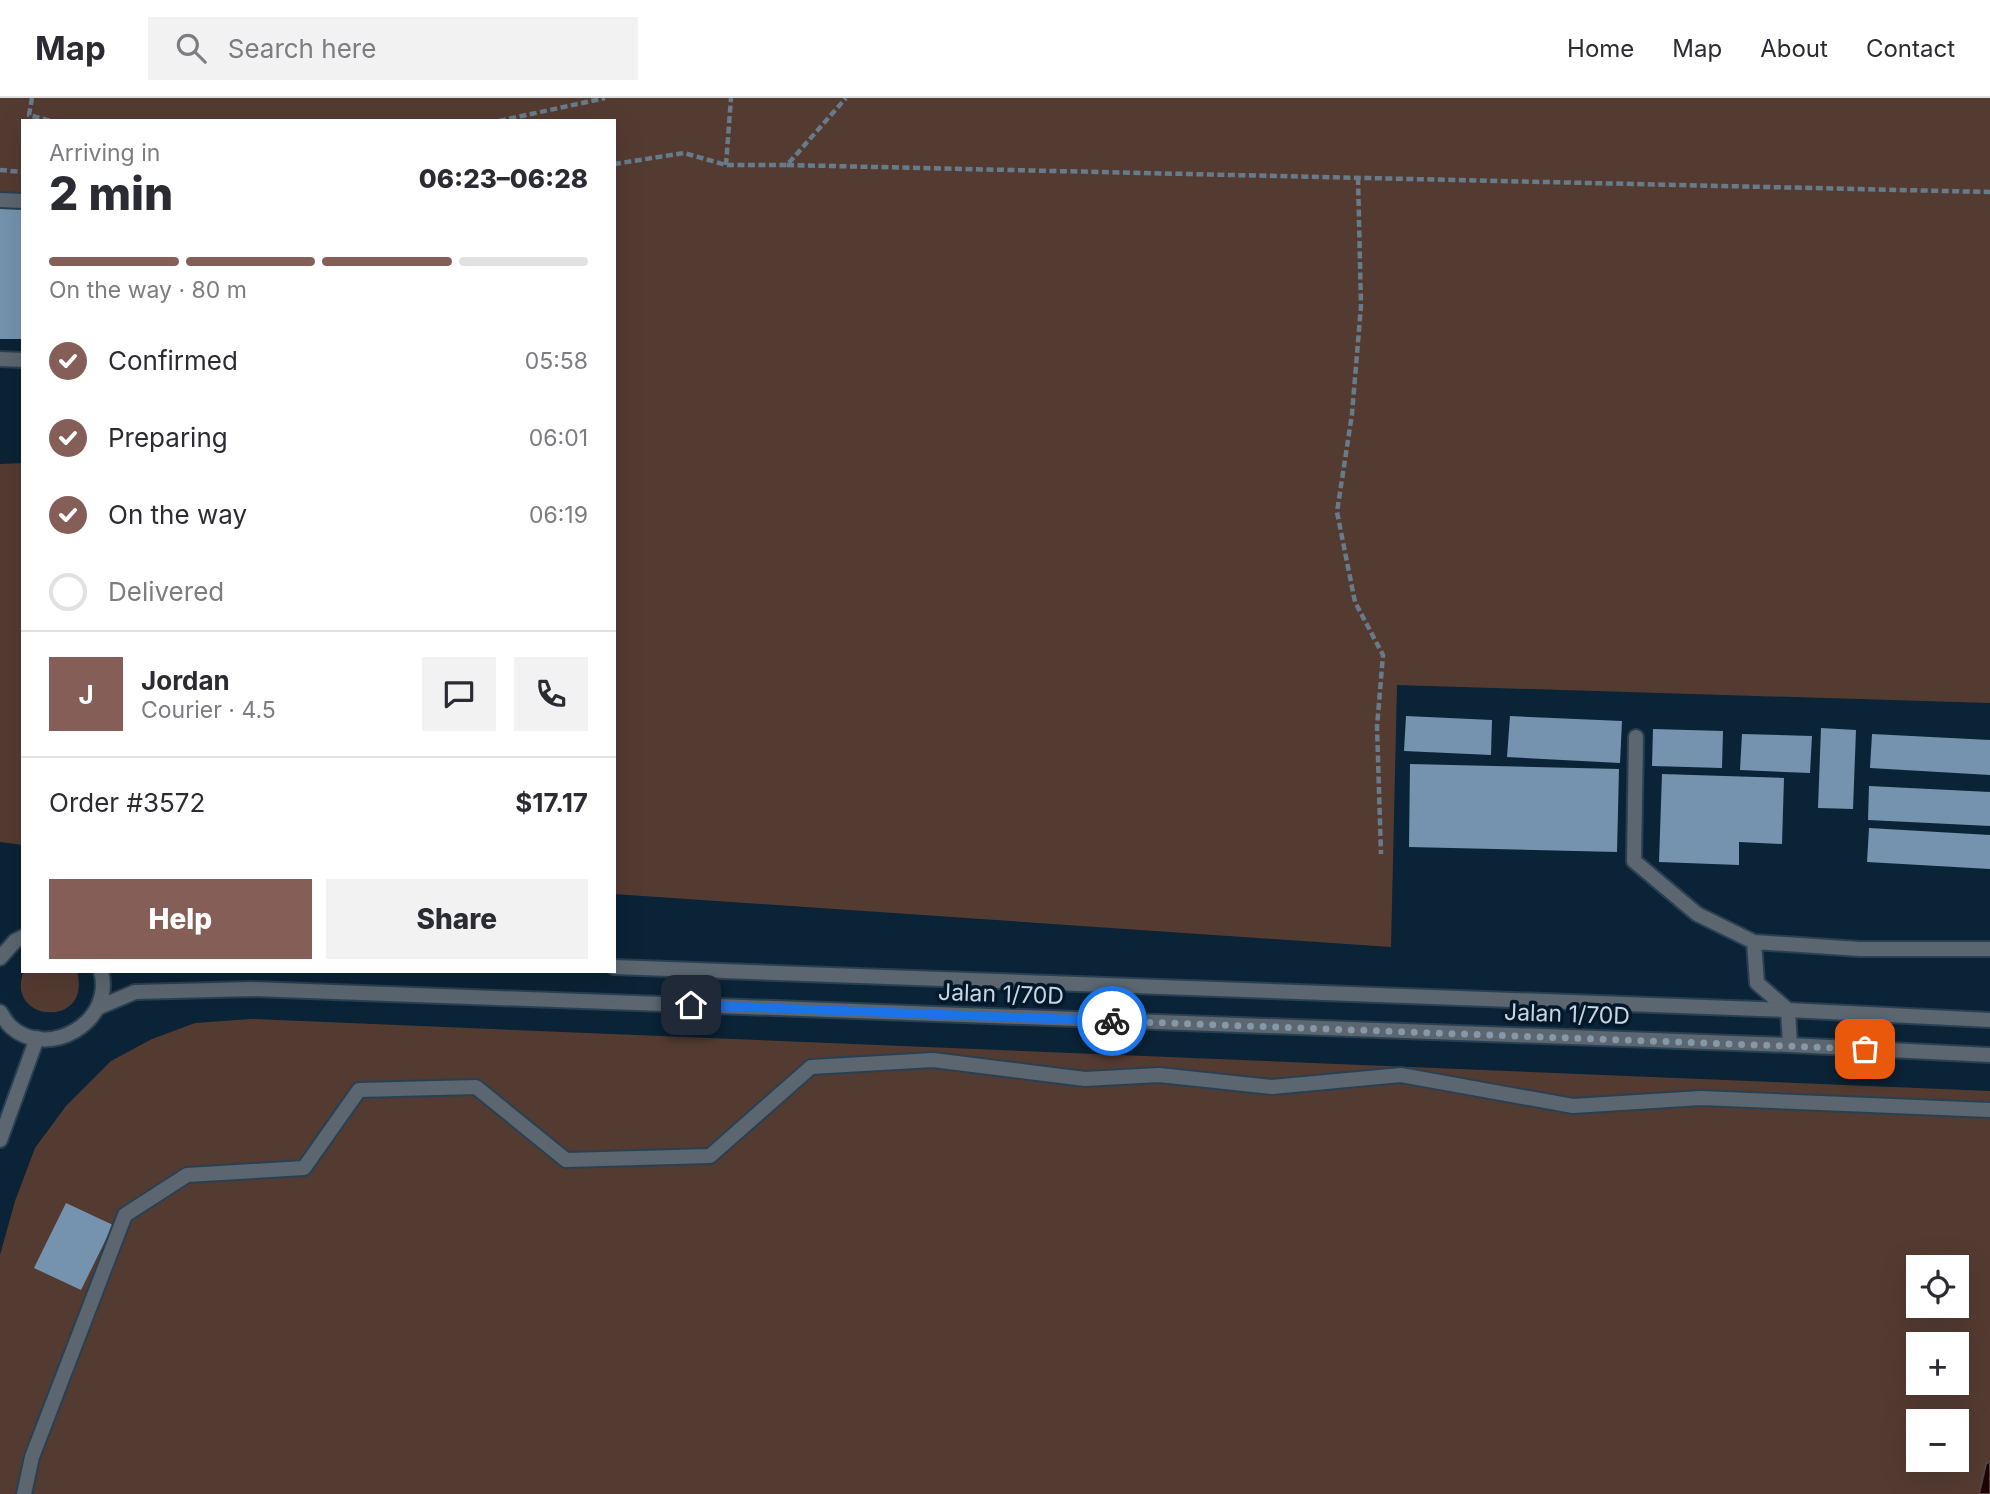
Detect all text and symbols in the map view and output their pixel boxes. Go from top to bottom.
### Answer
search box [148,17,638,80]
text: Map [35,28,106,68]
icon: search [172,29,210,67]
text: Search here [228,33,376,64]
text: Home [1567,34,1634,63]
text: Map [1672,34,1722,63]
text: About [1760,34,1828,63]
text: Contact [1866,34,1955,63]
text: Arriving in [49,139,160,167]
text: 06:23–06:28 [419,163,588,194]
text: 2 min [49,165,173,221]
text: On the way · 80 m [49,276,247,304]
icon: check [49,342,87,380]
text: Confirmed [108,345,238,376]
text: 05:58 [525,347,588,375]
icon: check [49,419,87,457]
text: Preparing [108,422,228,453]
text: 06:01 [529,424,588,452]
icon: check [49,496,87,534]
text: On the way [108,499,247,530]
text: 06:19 [529,501,588,529]
text: Delivered [108,576,224,607]
button: chat [422,657,496,731]
button: phone [514,657,588,731]
text: Jordan [141,665,230,696]
text: J [78,679,94,710]
text: Courier · 4.5 [141,696,276,724]
text: Order #3572 [49,787,205,818]
text: $17.17 [515,787,588,818]
button: Help [49,879,312,959]
button: Share [326,879,588,959]
pin [661,975,721,1035]
street label: Jalan 1/70D [938,978,1064,1010]
icon: home [672,986,710,1024]
courier [1077,986,1147,1056]
street label: Jalan 1/70D [1504,998,1630,1030]
icon: bike [1093,1002,1131,1040]
pin [1835,1019,1895,1079]
icon: bag [1846,1030,1884,1068]
map controls [1906,1255,1969,1472]
button: locate [1906,1255,1969,1318]
button: + [1906,1332,1969,1395]
button: − [1906,1409,1969,1472]

